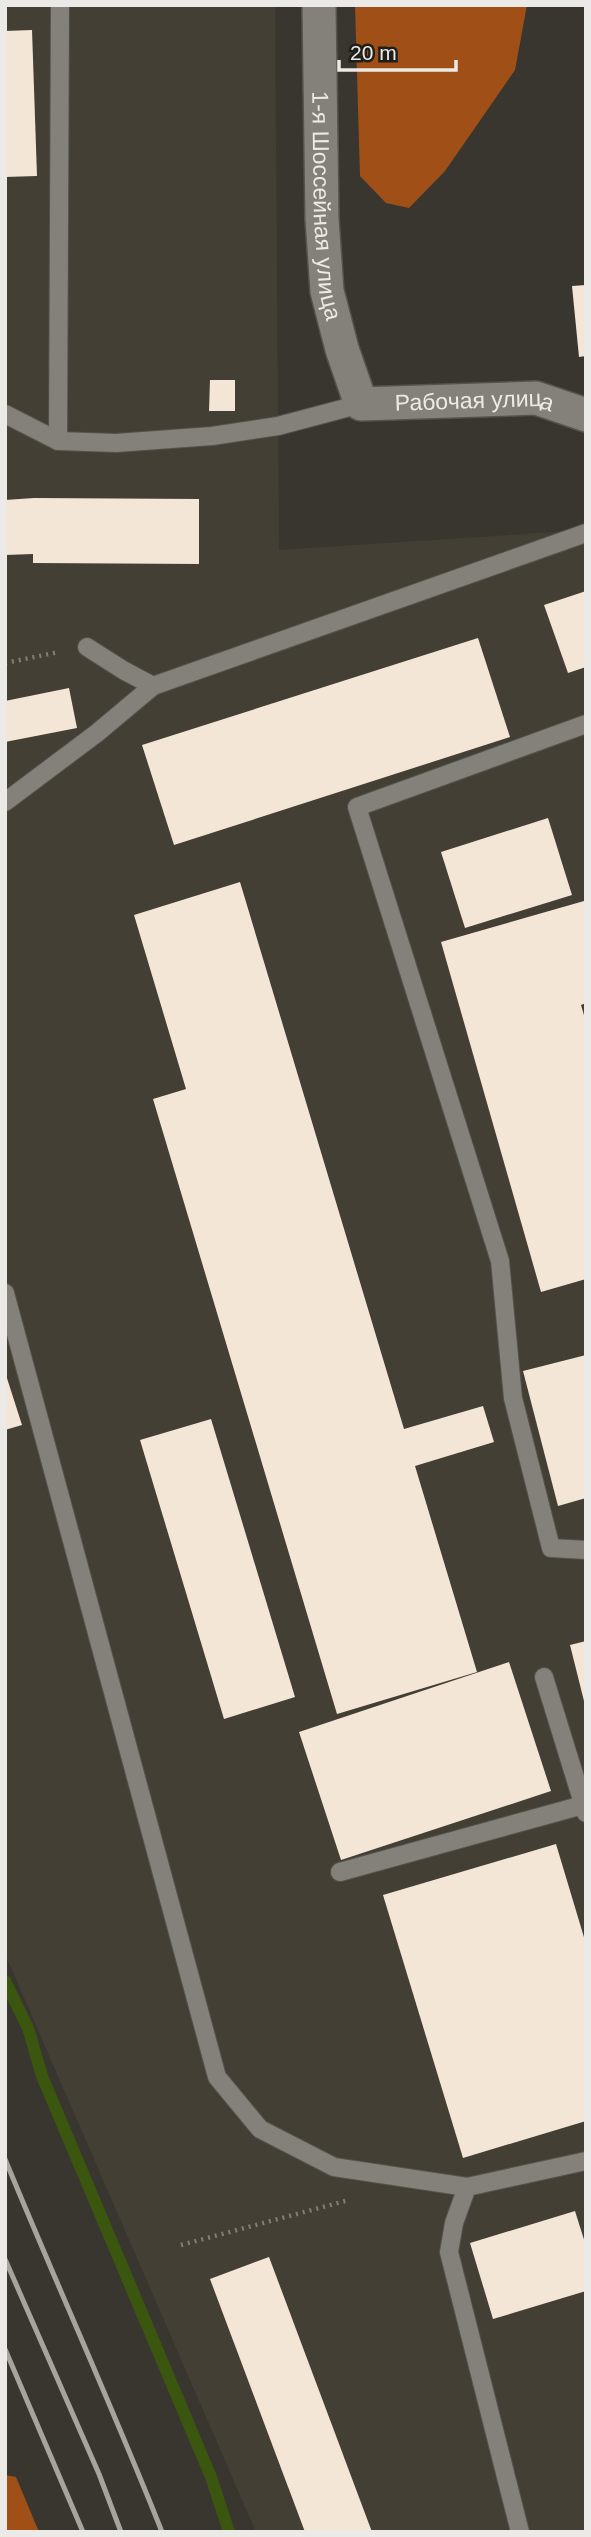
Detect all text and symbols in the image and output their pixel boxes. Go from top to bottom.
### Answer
scale bar [339,28,456,72]
text: 20 m [350,41,397,64]
street label: 1-я Шоссейная улица [307,91,347,323]
street label: Рабочая улица [394,385,558,416]

